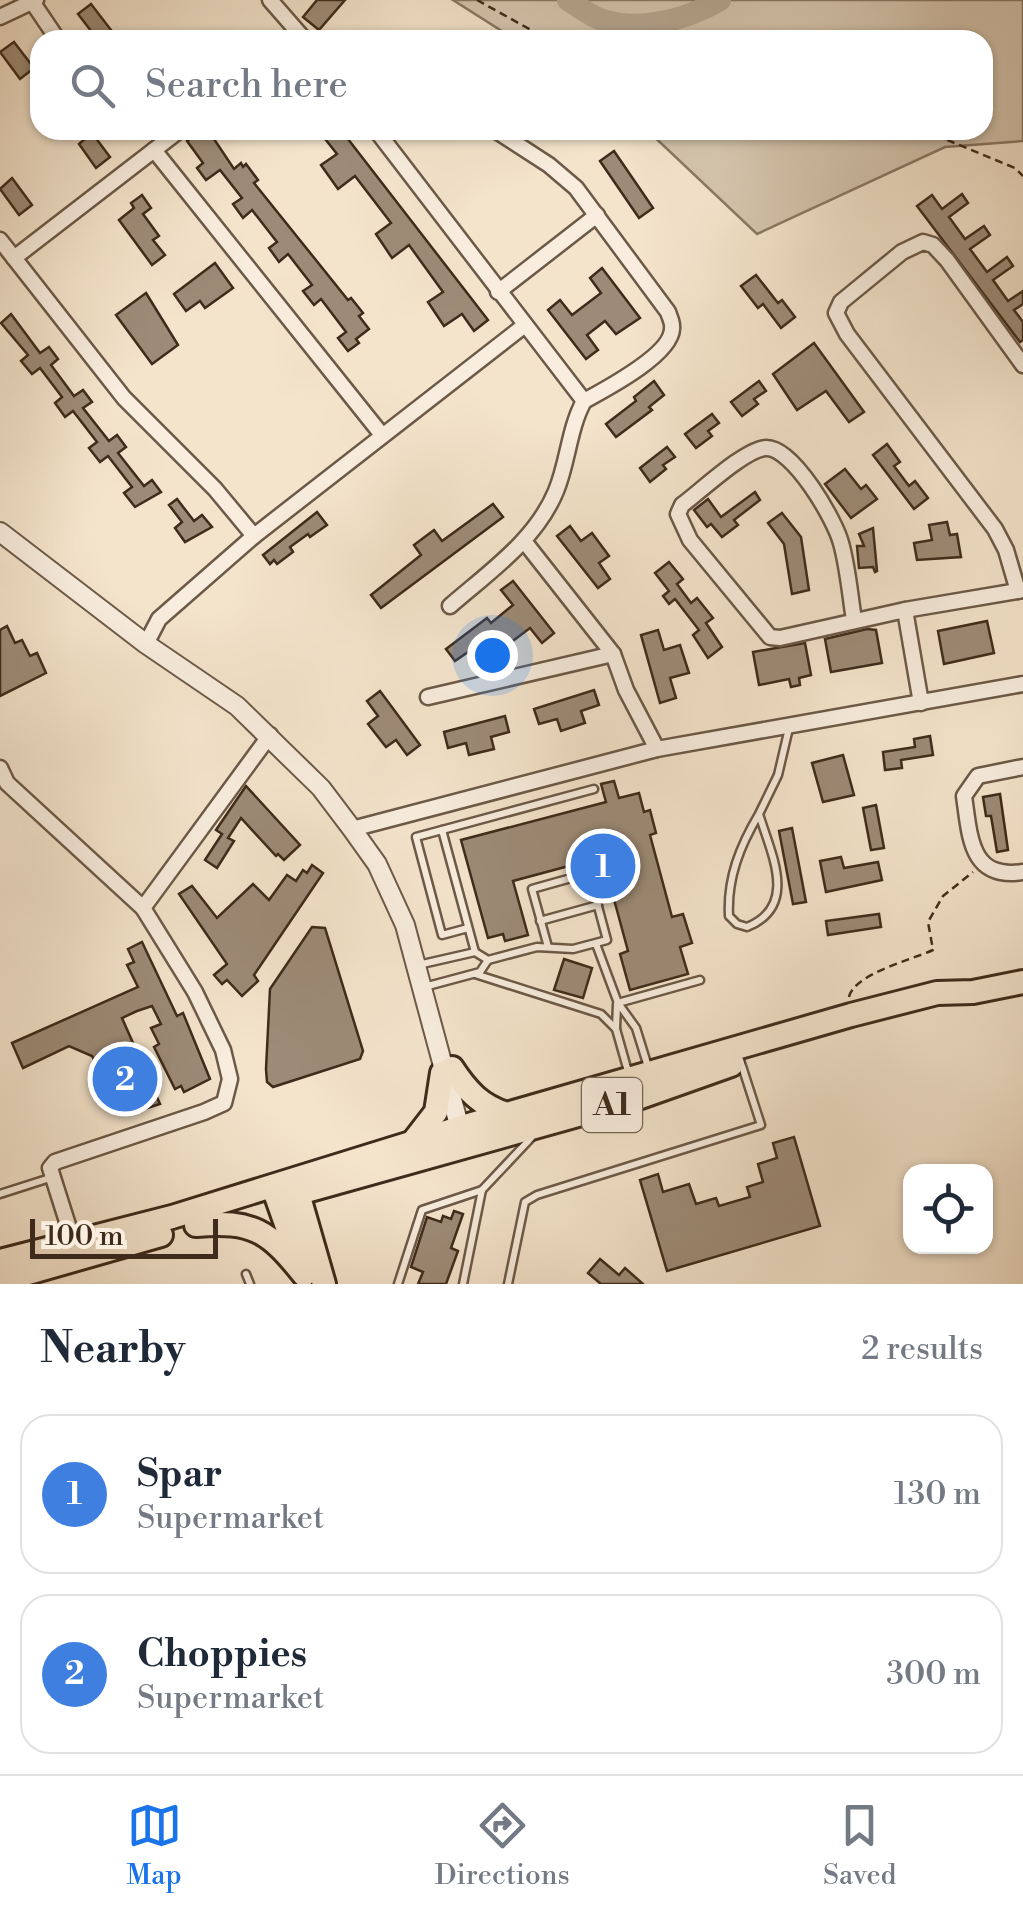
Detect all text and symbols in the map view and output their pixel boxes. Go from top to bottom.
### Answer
search box [30,30,993,140]
icon: search [65,58,120,113]
text: Search here [145,62,348,109]
your location [467,630,518,681]
pin: 1 [570,828,636,904]
pin: 2 [92,1042,158,1116]
road number: A1 [582,1078,642,1132]
map controls [903,1164,993,1254]
button: locate [903,1164,993,1254]
scale bar [30,1214,218,1258]
text: 100 m [45,1219,124,1254]
text: Nearby [40,1323,185,1376]
text: 2 results [861,1329,983,1369]
text: Spar [137,1451,223,1498]
text: 1 [67,1474,82,1514]
text: 130 m [894,1474,981,1514]
text: Supermarket [137,1498,324,1538]
text: Choppies [137,1631,307,1678]
text: 2 [64,1654,85,1694]
text: 300 m [886,1654,981,1694]
text: Supermarket [137,1678,324,1718]
tab: Map [127,1798,182,1893]
tab: Directions [435,1798,570,1893]
tab: Saved [823,1798,896,1893]

